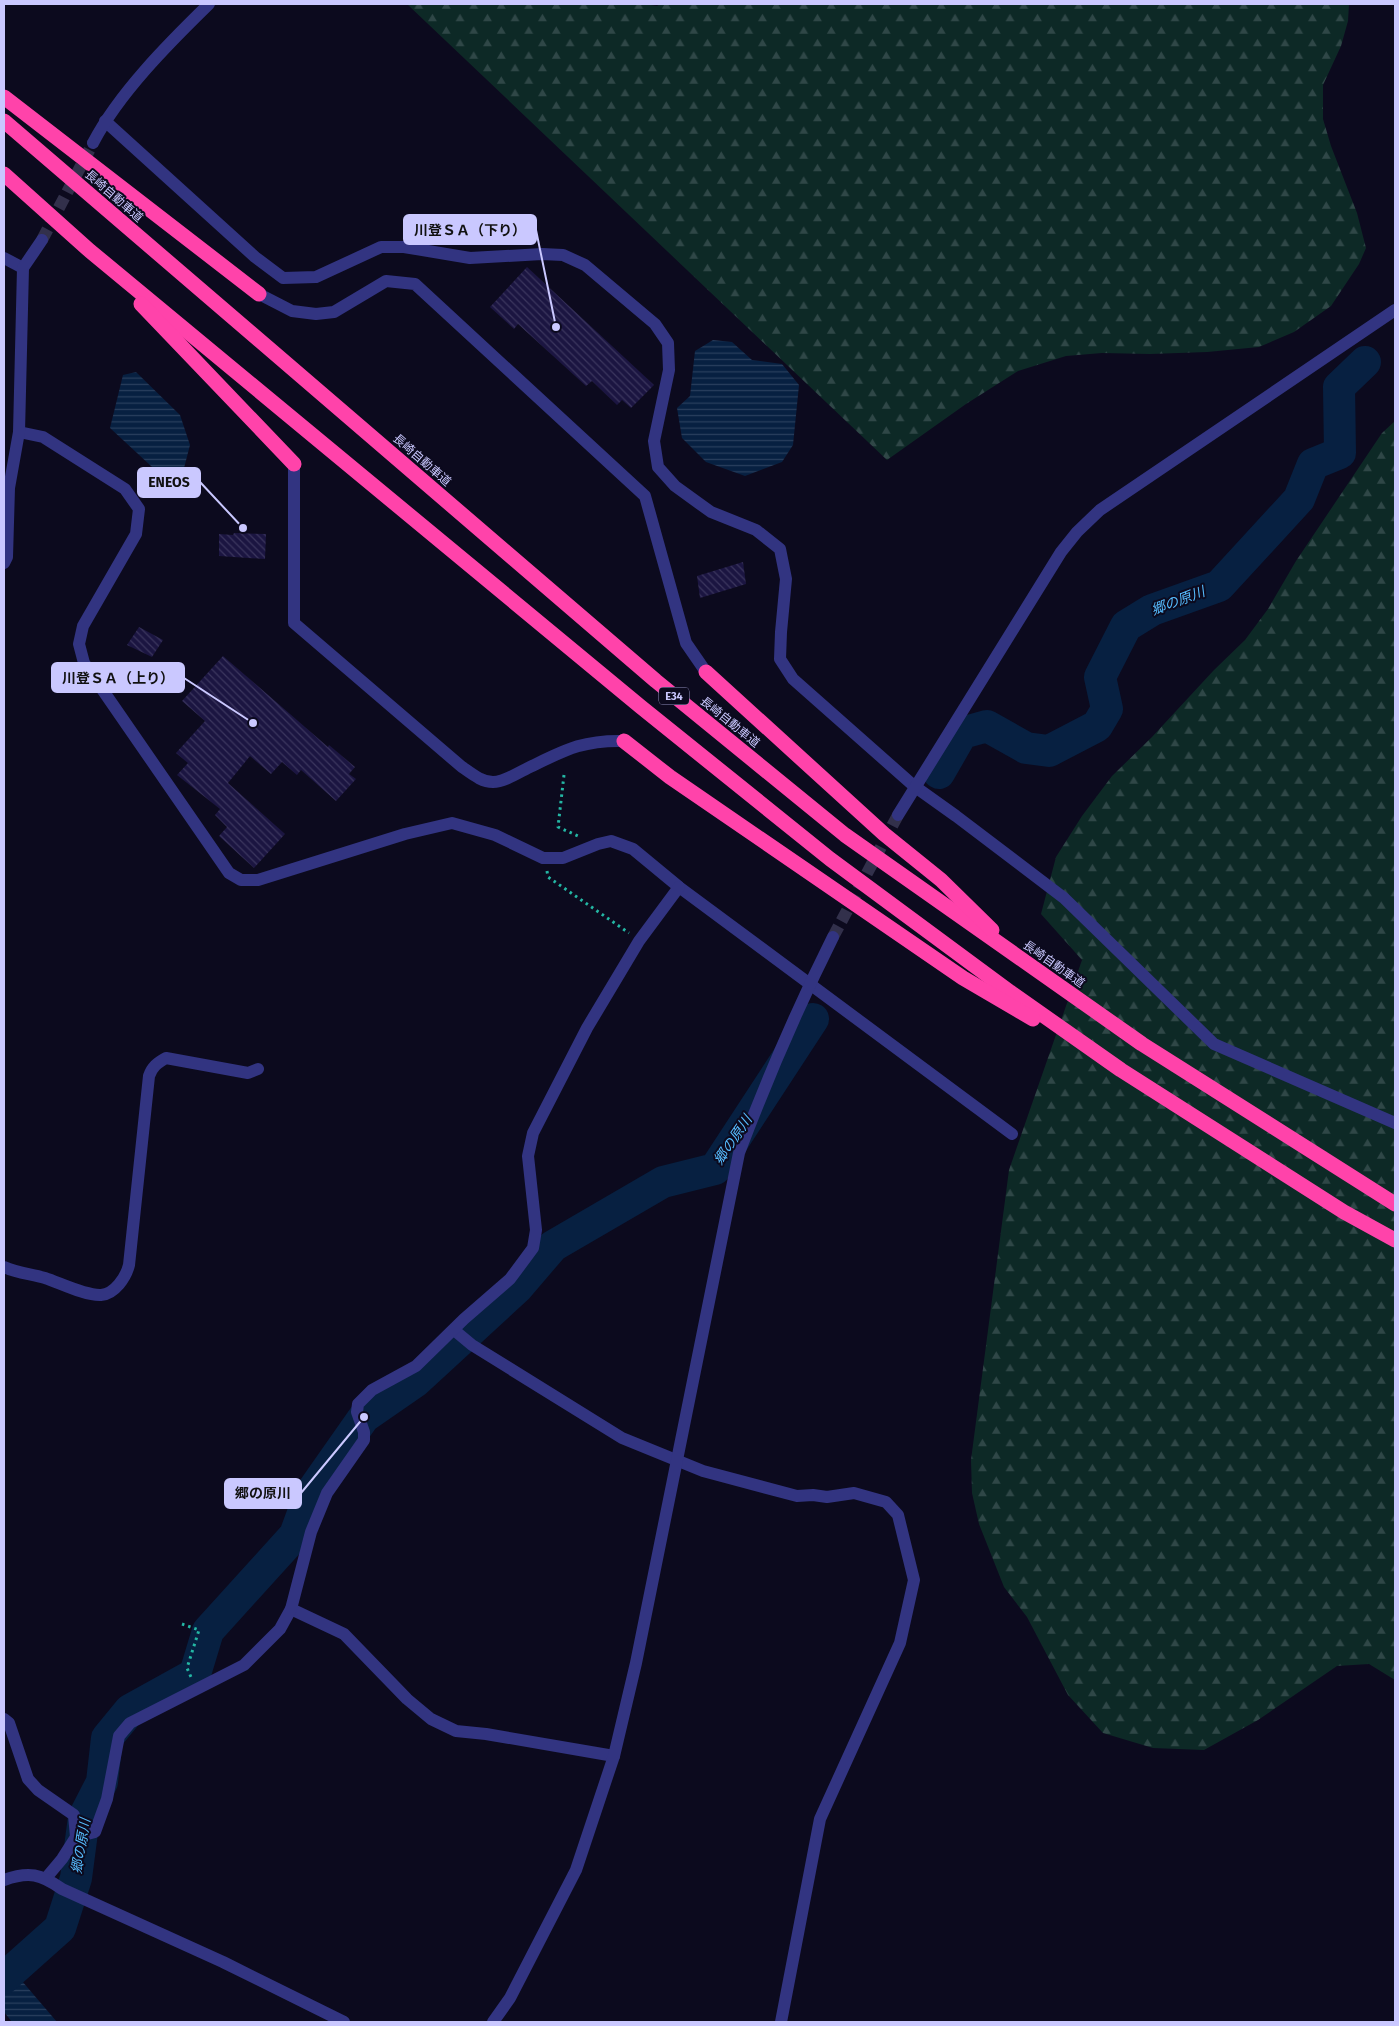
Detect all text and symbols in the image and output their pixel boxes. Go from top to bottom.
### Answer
street label: 長崎自動車道 [82,167,146,225]
callout: 川登ＳＡ（下り） [404,215,536,244]
text: 川登ＳＡ（下り） [414,222,526,239]
street label: 長崎自動車道 [390,431,454,489]
callout: ENEOS [138,468,200,497]
text: ENEOS [148,474,190,491]
water label: 郷の原川 [1149,582,1209,619]
callout: 川登ＳＡ（上り） [52,663,184,692]
text: 川登ＳＡ（上り） [62,670,174,687]
road number: E34 [659,688,689,704]
street label: 長崎自動車道 [698,694,762,750]
street label: 長崎自動車道 [1020,938,1088,990]
water label: 郷の原川 [710,1110,757,1168]
callout: 郷の原川 [225,1479,301,1508]
text: 郷の原川 [235,1485,291,1502]
water label: 郷の原川 [68,1815,94,1875]

